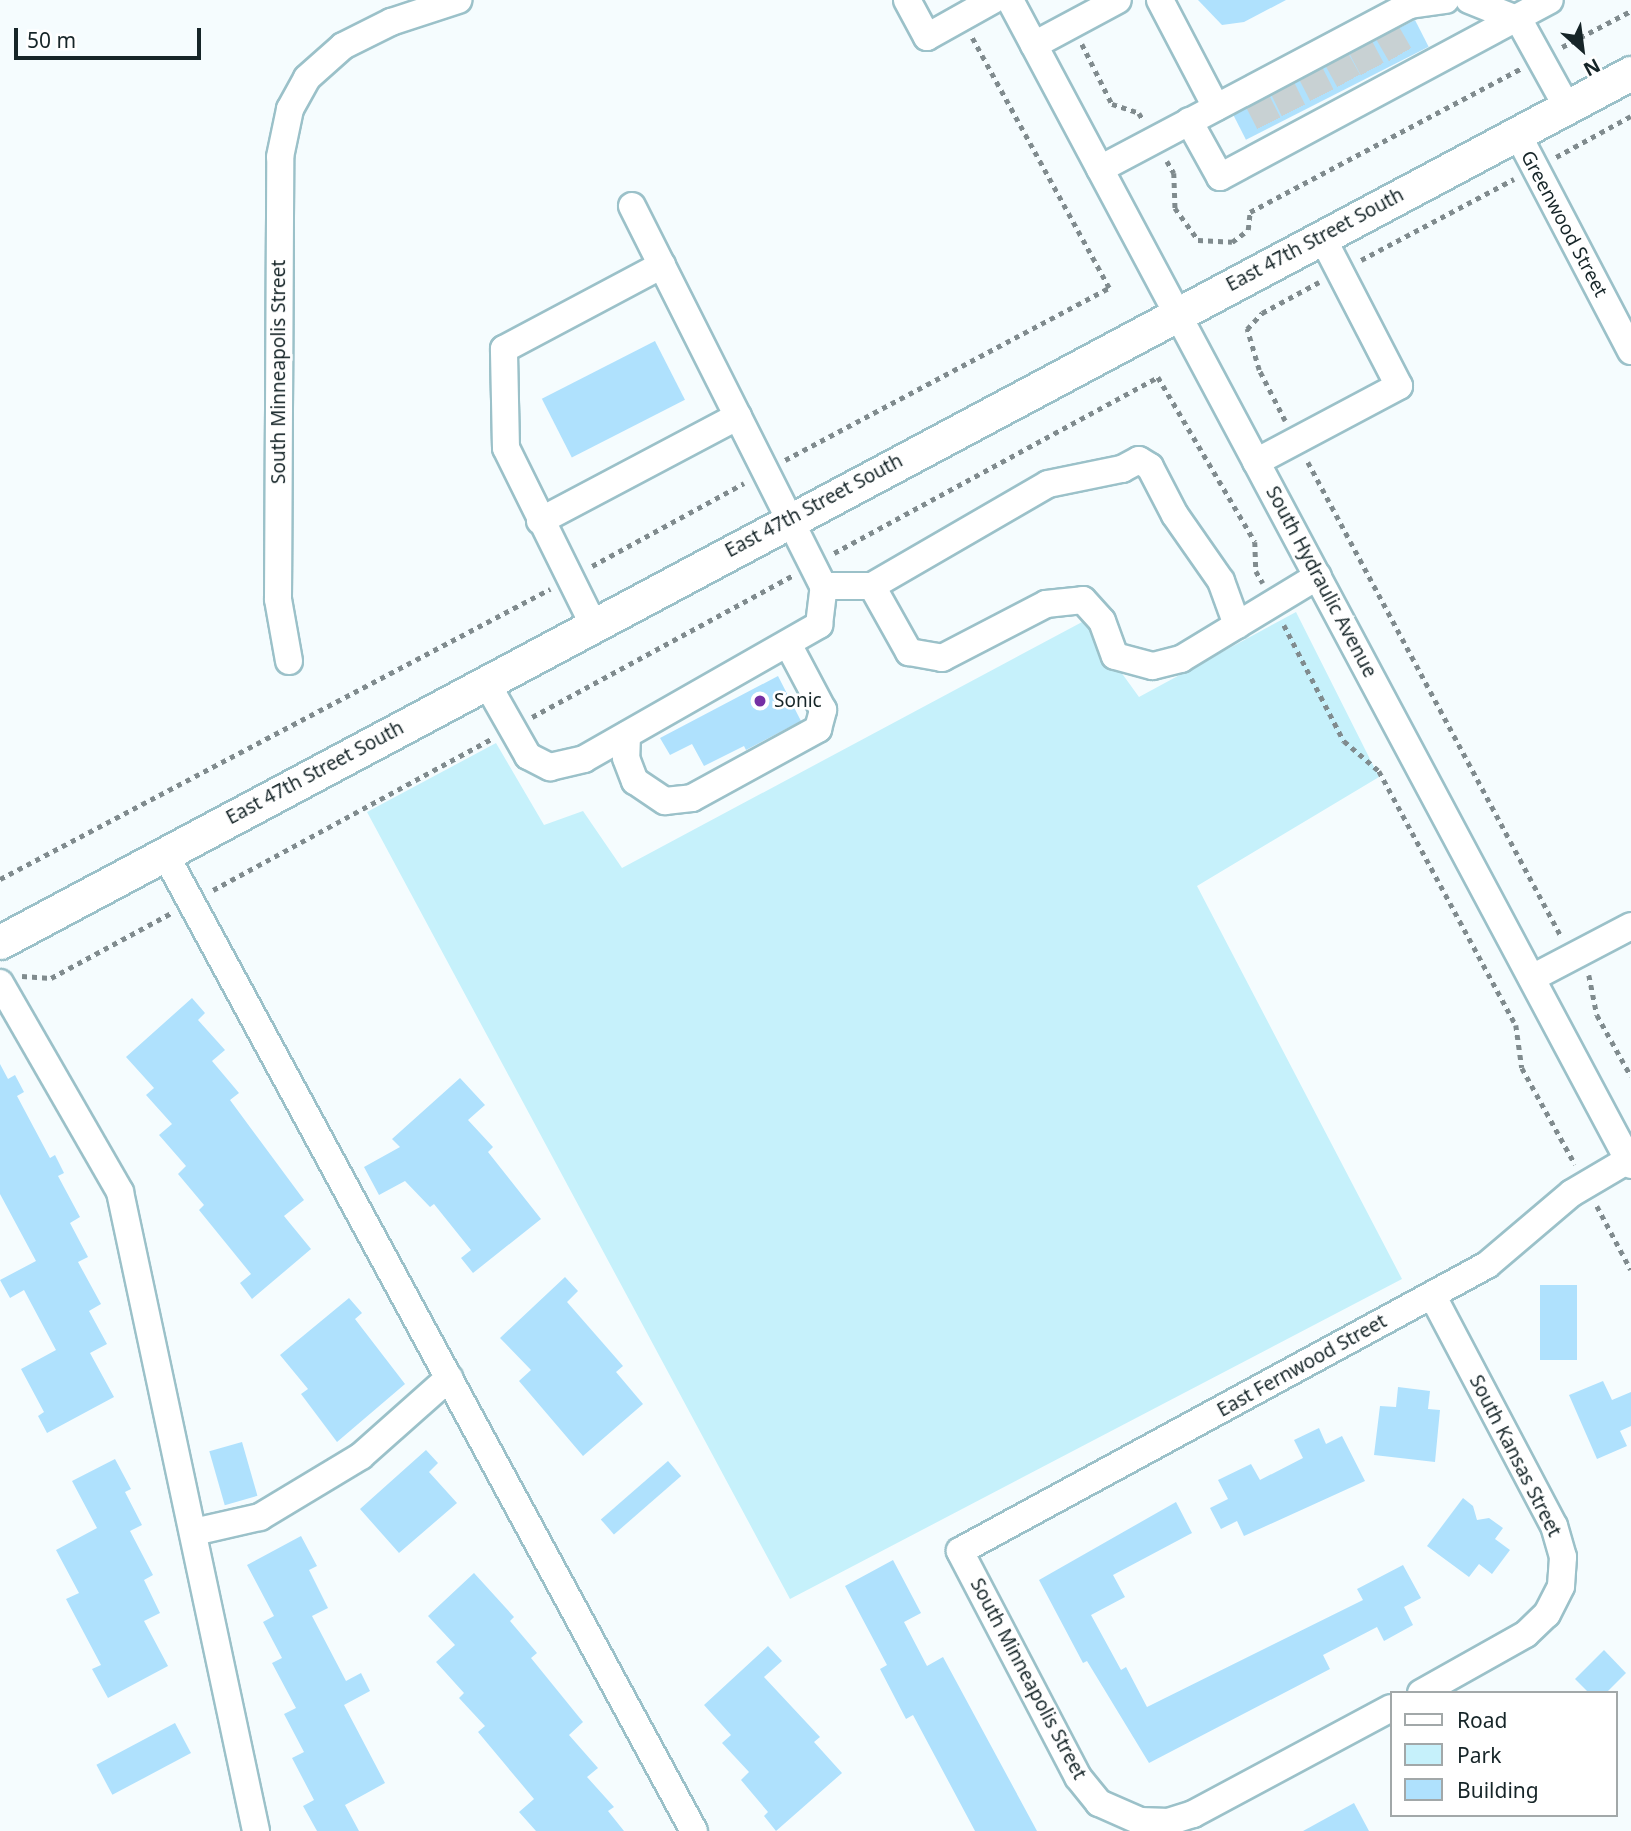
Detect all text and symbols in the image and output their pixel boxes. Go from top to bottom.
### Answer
scale bar [18,14,205,58]
north arrow [1547,14,1617,84]
text: 50 m [27,26,76,54]
text: N [1579,52,1605,83]
street label: Greenwood Street [1516,147,1612,301]
street label: East 47th Street South [1222,184,1408,296]
street label: South Minneapolis Street [268,260,290,484]
street label: East 47th Street South [721,450,907,562]
street label: South Hydraulic Avenue [1261,483,1381,681]
place label: Sonic [774,690,822,712]
marker: Sonic [752,693,768,709]
street label: East 47th Street South [222,717,408,829]
street label: East Fernwood Street [1213,1310,1391,1422]
street label: South Kansas Street [1464,1371,1566,1541]
street label: South Minneapolis Street [965,1575,1091,1783]
legend [1390,1691,1617,1817]
text: Road [1457,1706,1507,1734]
text: Park [1457,1741,1501,1769]
text: Building [1457,1776,1539,1804]

